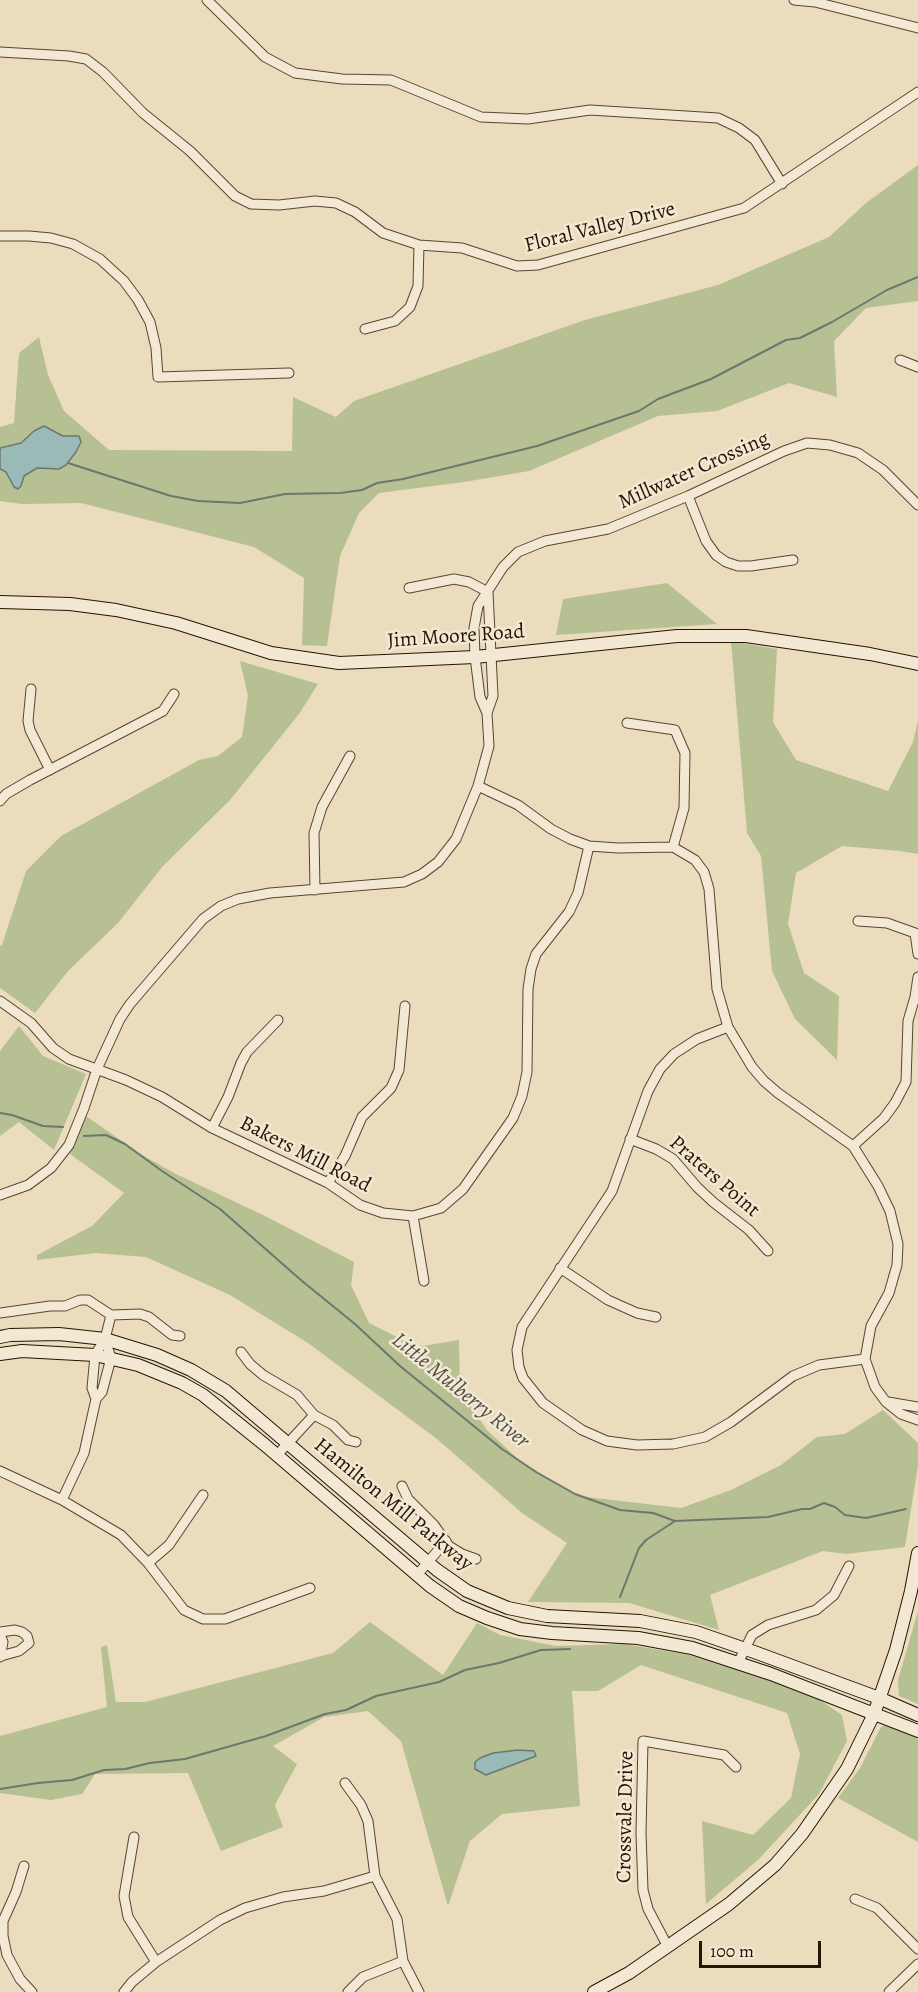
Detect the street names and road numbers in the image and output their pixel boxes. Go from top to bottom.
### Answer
street label: Floral Valley Drive [522,197,678,259]
street label: Millwater Crossing [615,426,773,516]
street label: Jim Moore Road [387,620,525,654]
street label: Bakers Mill Road [235,1111,375,1199]
street label: Praters Point [664,1131,764,1223]
street label: Hamilton Mill Parkway [308,1433,478,1577]
street label: Crossvale Drive [612,1751,640,1883]

